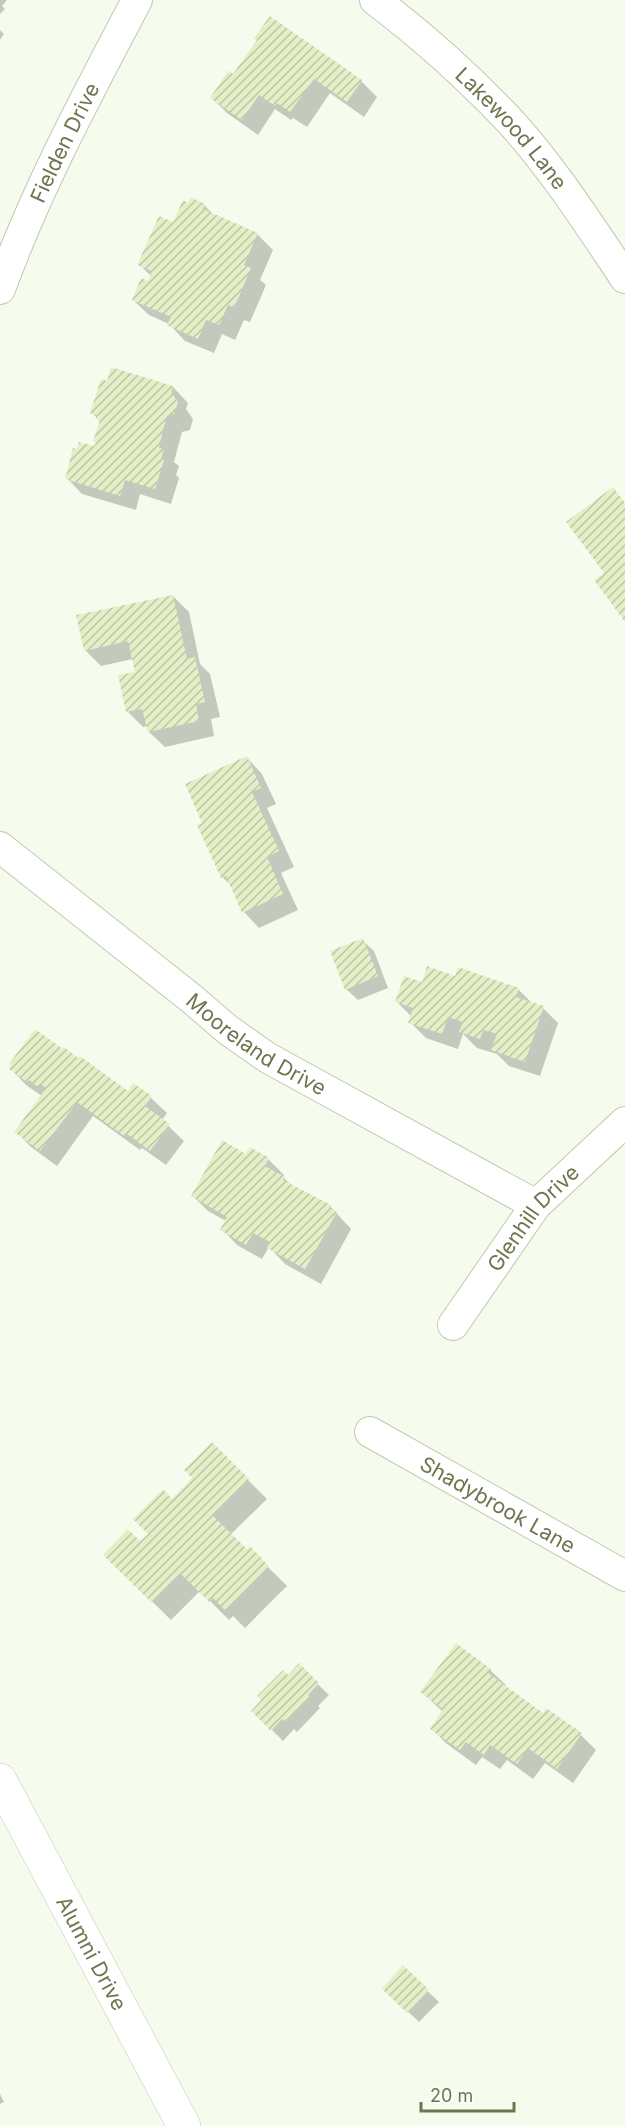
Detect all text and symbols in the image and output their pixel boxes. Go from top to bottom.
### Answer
street label: Lakewood Lane [451,62,573,194]
street label: Fielden Drive [24,78,104,206]
street label: Mooreland Drive [182,988,331,1100]
street label: Glenhill Drive [482,1159,584,1276]
street label: Shadybrook Lane [416,1451,580,1558]
street label: Alumni Drive [51,1892,133,2015]
scale bar [421,2075,514,2113]
text: 20 m [430,2085,473,2106]

